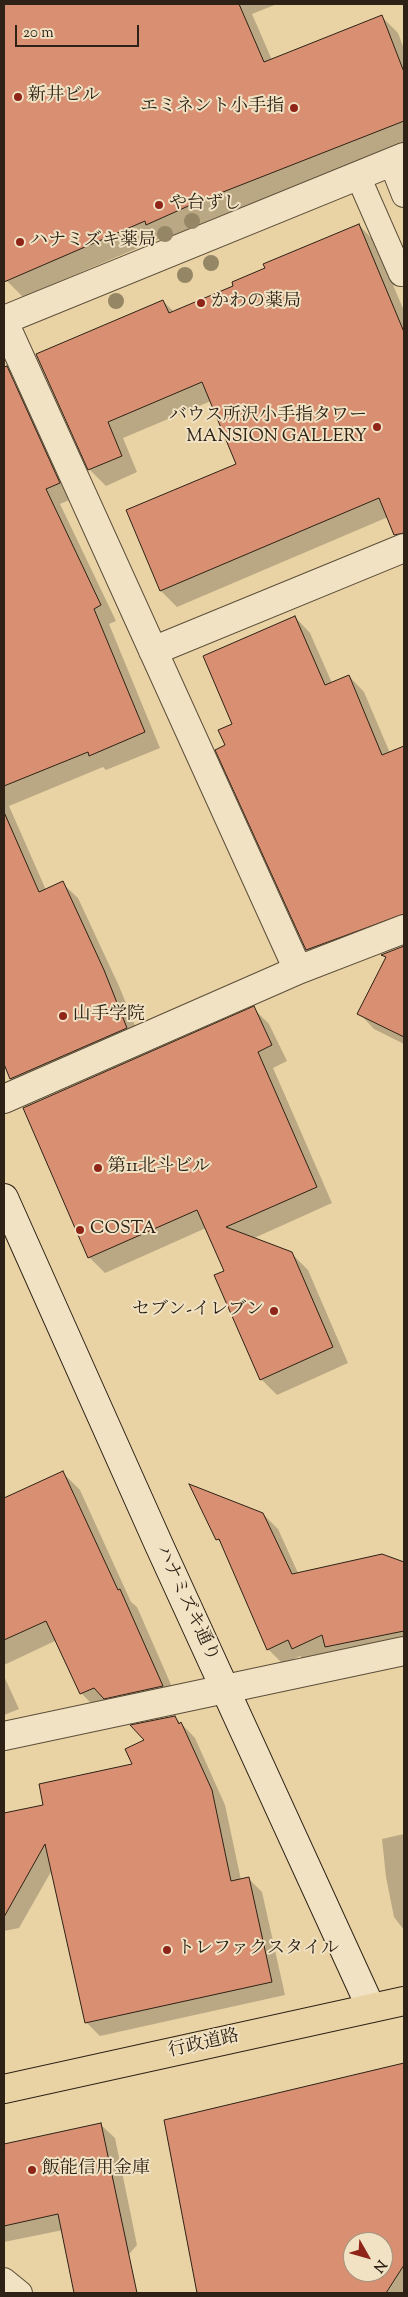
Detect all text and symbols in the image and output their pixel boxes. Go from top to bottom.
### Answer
scale bar [18,15,141,47]
text: 20 m [23,23,54,44]
place label: 新井ビル [28,86,100,108]
marker: 新井ビル [12,91,24,103]
place label: エミネント小手指 [140,97,284,119]
marker: エミネント小手指 [288,102,300,114]
place label: や台ずし [169,194,241,216]
marker: や台ずし [153,199,165,211]
place label: ハナミズキ薬局 [30,231,156,253]
marker: ハナミズキ薬局 [14,236,26,248]
place label: かわの薬局 [211,292,301,314]
marker: かわの薬局 [195,297,207,309]
place label: バウス所沢小手指タワー MANSION GALLERY [169,406,367,448]
marker: バウス所沢小手指タワー MANSION GALLERY [371,421,383,433]
place label: 山手学院 [73,1005,145,1027]
marker: 山手学院 [57,1010,69,1022]
place label: 第11北斗ビル [108,1157,210,1179]
marker: 第11北斗ビル [92,1162,104,1174]
place label: COSTA [90,1219,156,1241]
marker: COSTA [74,1224,86,1236]
place label: セブン-イレブン [132,1300,264,1322]
marker: セブン-イレブン [268,1305,280,1317]
street label: ハナミズキ通り [150,1542,222,1666]
place label: トレファクスタイル [177,1939,339,1961]
marker: トレファクスタイル [161,1944,173,1956]
street label: 行政道路 [166,2026,242,2064]
place label: 飯能信用金庫 [42,2159,150,2181]
marker: 飯能信用金庫 [26,2164,38,2176]
north arrow [343,2232,393,2282]
text: N [368,2255,390,2276]

